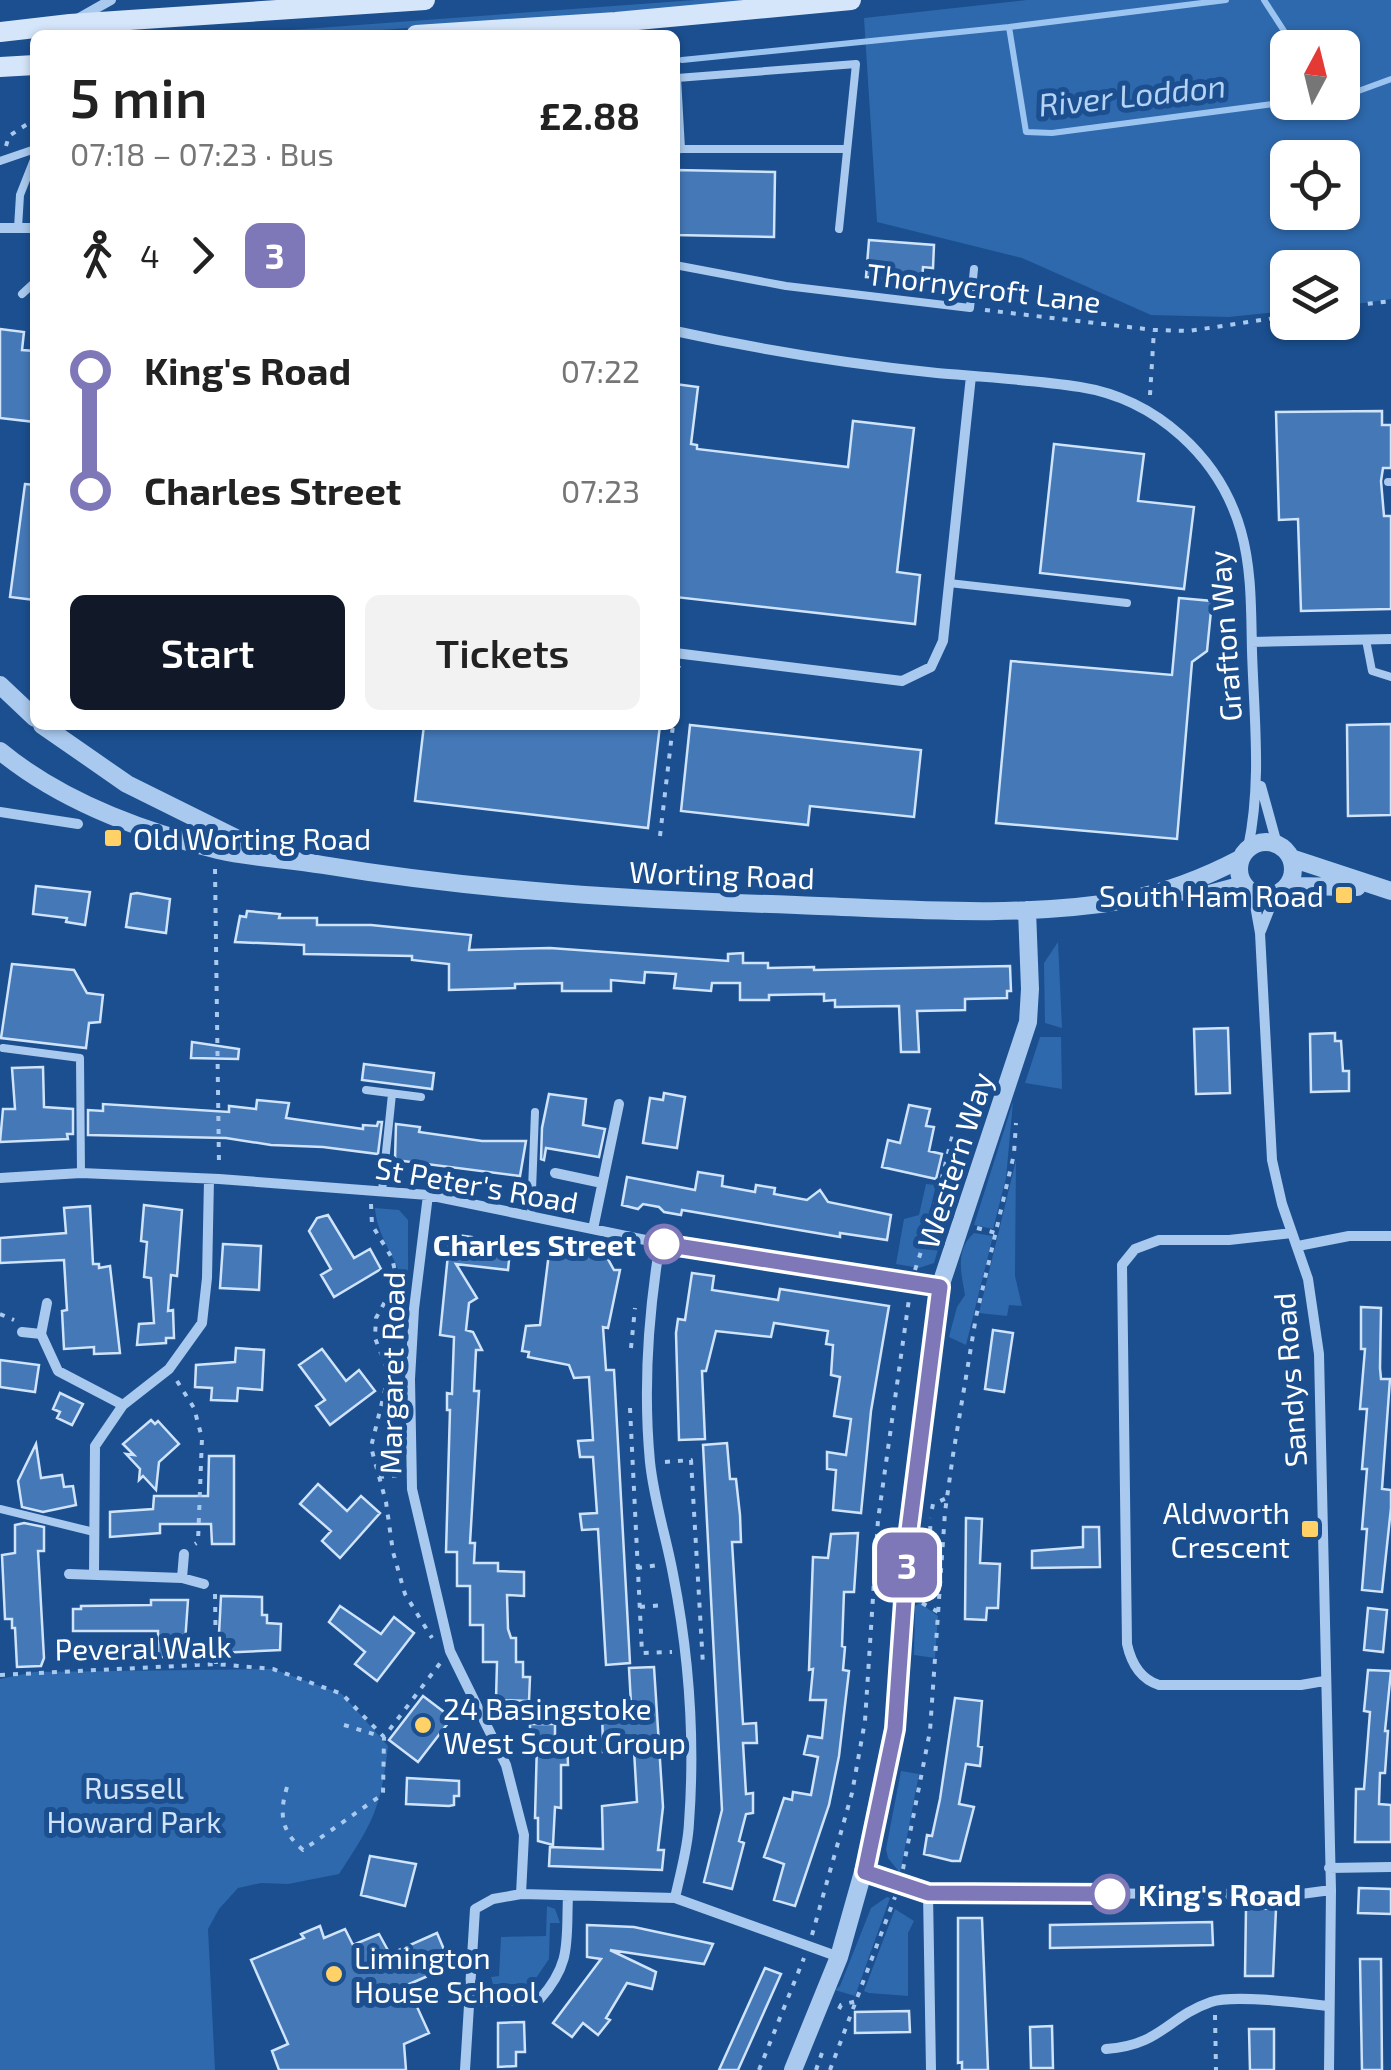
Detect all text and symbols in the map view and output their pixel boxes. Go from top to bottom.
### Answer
north arrow [1270,30,1360,120]
map controls [1270,30,1360,340]
text: 5 min [70,63,208,129]
water label: River Loddon [1036,65,1228,123]
text: £2.88 [539,92,640,138]
text: 07:18 – 07:23 · Bus [70,134,334,172]
button: locate [1270,140,1360,230]
icon: walk [70,228,125,283]
icon: forward [175,228,230,283]
text: 3 [265,234,285,276]
text: 4 [140,236,160,274]
button: layers [1270,250,1360,340]
street label: Thornycroft Lane [865,255,1103,319]
text: King's Road [144,347,351,393]
text: 07:22 [561,351,640,389]
text: Charles Street [144,467,401,513]
text: 07:23 [561,471,640,509]
street label: Grafton Way [1200,549,1248,723]
button: Start [70,595,345,710]
button: Tickets [365,595,640,710]
place label: Old Worting Road [133,820,371,856]
marker: Old Worting Road [102,827,124,849]
street label: Worting Road [629,853,815,895]
place label: South Ham Road [1099,877,1324,913]
marker: South Ham Road [1333,884,1355,906]
street label: Western Way [909,1067,999,1253]
street label: St Peter's Road [373,1148,581,1220]
marker: Charles Street [645,1225,683,1263]
place label: Charles Street [433,1226,636,1262]
street label: Margaret Road [371,1271,411,1475]
street label: Sandys Road [1265,1292,1313,1468]
place label: Aldworth Crescent [1163,1494,1290,1564]
marker: Aldworth Crescent [1299,1518,1321,1540]
line badge: 3 [874,1532,940,1598]
text: 3 [897,1544,917,1586]
street label: Peveral Walk [54,1627,232,1667]
place label: 24 Basingstoke West Scout Group [443,1690,686,1760]
marker: 24 Basingstoke West Scout Group [412,1714,434,1736]
park label: Russell Howard Park [46,1769,222,1839]
marker: King's Road [1091,1875,1129,1913]
place label: King's Road [1138,1876,1302,1912]
place label: Limington House School [354,1939,538,2009]
marker: Limington House School [323,1963,345,1985]

